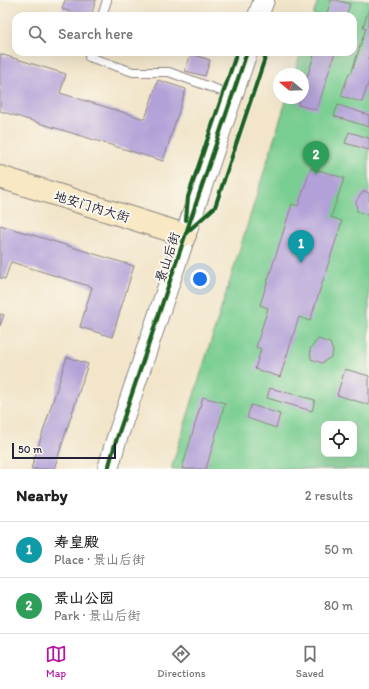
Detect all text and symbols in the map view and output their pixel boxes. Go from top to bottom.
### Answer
search box [12,12,357,56]
icon: search [26,23,48,45]
text: Search here [58,25,133,43]
north arrow [273,68,309,104]
pin: 2 [303,141,329,174]
street label: 地安门内大街 [52,188,131,225]
street label: 景山后街 [152,230,183,284]
pin: 1 [288,230,314,263]
your location [190,269,210,289]
map controls [321,421,357,457]
button: locate [321,421,357,457]
scale bar [12,441,116,460]
text: 50 m [18,443,42,456]
text: Nearby [16,485,68,505]
text: 2 results [305,488,353,503]
text: 寿皇殿 [54,533,99,551]
text: 1 [26,542,32,557]
text: 50 m [324,542,353,557]
text: Place · 景山后街 [54,552,145,567]
text: 景山公园 [54,589,114,607]
text: 2 [26,598,32,613]
text: 80 m [324,598,353,613]
text: Park · 景山后街 [54,608,141,623]
tab: Map [45,643,67,680]
tab: Directions [157,643,206,680]
tab: Saved [296,643,324,680]

